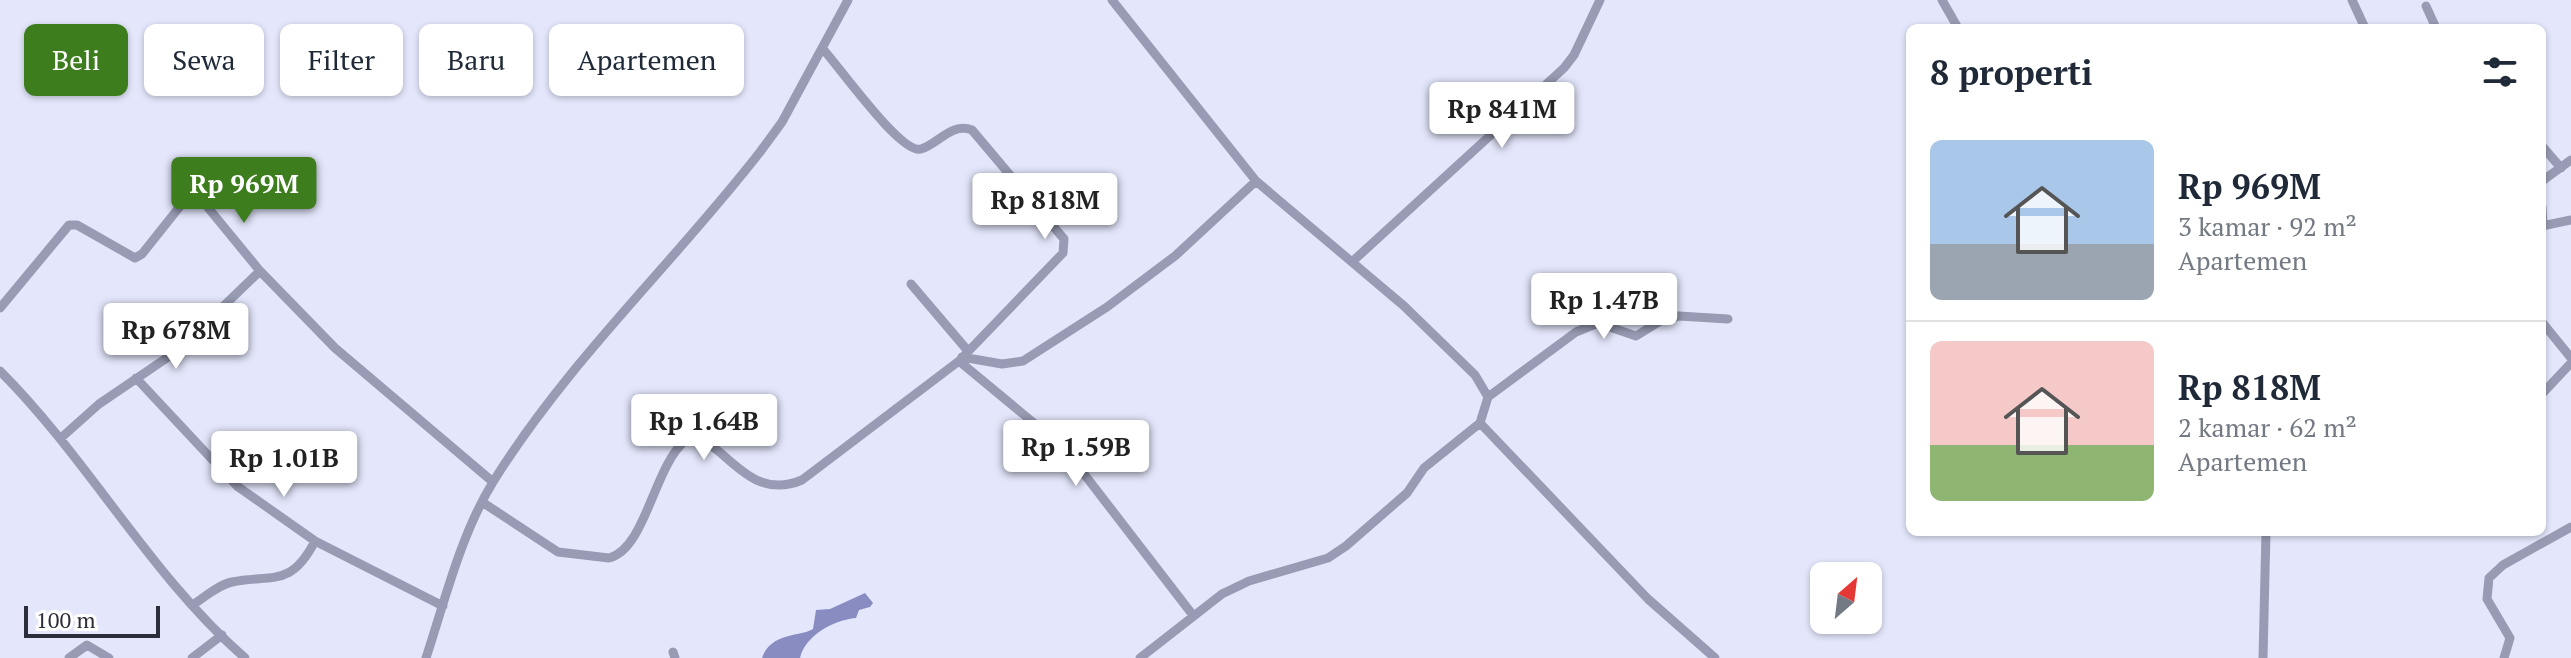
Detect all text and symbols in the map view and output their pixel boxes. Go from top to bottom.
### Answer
chip: Beli [24,24,128,96]
chip: Sewa [144,24,264,96]
chip: Filter [280,24,403,96]
chip: Baru [419,24,533,96]
chip: Apartemen [549,24,744,96]
text: 8 properti [1930,50,2092,95]
icon: filters [2478,50,2522,94]
pin: Rp 841M [1428,82,1576,150]
text: Rp 841M [1447,91,1557,125]
pin: Rp 969M [170,157,318,225]
text: Rp 969M [2178,164,2321,209]
text: Rp 969M [189,166,299,200]
icon: home [1994,172,2090,268]
pin: Rp 818M [971,173,1119,241]
text: Rp 818M [990,182,1100,216]
text: 3 kamar · 92 m² [2178,209,2357,243]
text: Apartemen [2178,243,2307,277]
pin: Rp 1.47B [1521,273,1687,341]
text: Rp 1.47B [1549,282,1659,316]
pin: Rp 678M [102,303,250,371]
text: Rp 678M [121,312,231,346]
text: Rp 818M [2178,365,2321,410]
icon: home [1994,373,2090,469]
pin: Rp 1.64B [621,394,787,462]
text: Rp 1.64B [649,403,759,437]
text: 2 kamar · 62 m² [2178,410,2357,444]
pin: Rp 1.59B [993,420,1159,488]
text: Rp 1.59B [1021,429,1131,463]
pin: Rp 1.01B [201,431,367,499]
text: Rp 1.01B [229,440,339,474]
text: Apartemen [2178,444,2307,478]
north arrow [1810,562,1882,634]
map controls [1810,562,1882,634]
scale bar [24,602,160,638]
text: 100 m [36,605,96,634]

